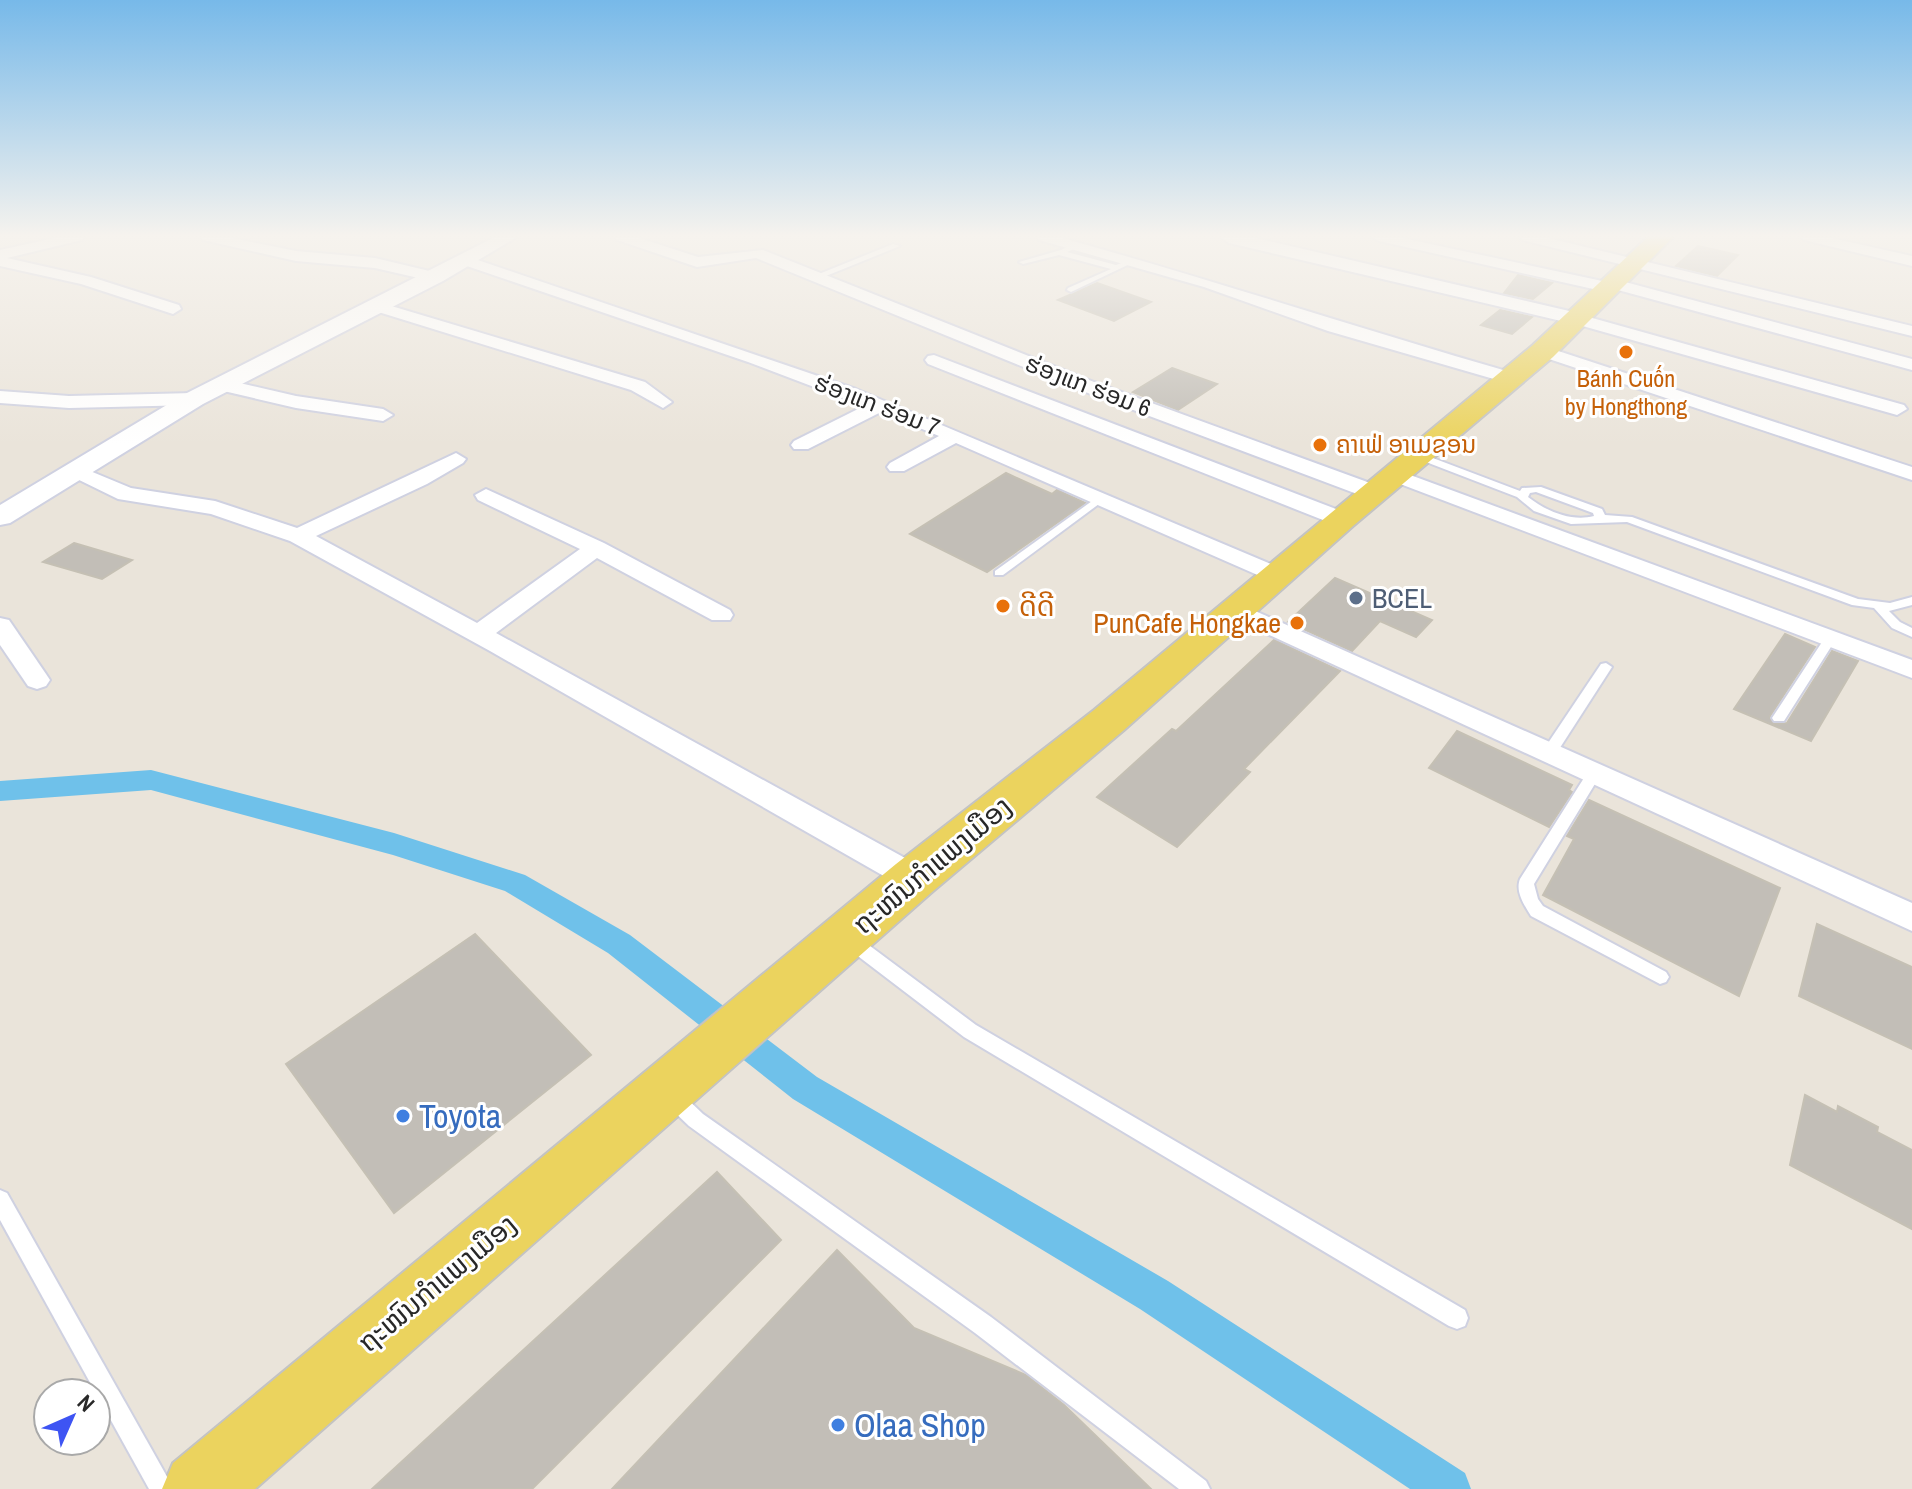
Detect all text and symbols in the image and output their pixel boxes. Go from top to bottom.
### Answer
marker: Bánh Cuốn by Hongthong [1617,343,1635,361]
street label: ຮ່ອງແກ ຮ່ອມ 6 [1021,347,1156,424]
place label: Bánh Cuốn by Hongthong [1565,362,1687,422]
street label: ຮ່ອງແກ ຮ່ອມ 7 [810,366,945,443]
place label: ຄາເຟ່ ອາເມຊອນ [1336,428,1476,460]
marker: ຄາເຟ່ ອາເມຊອນ [1311,436,1329,454]
place label: BCEL [1372,579,1432,617]
place label: ດີດີ [1019,587,1055,625]
marker: BCEL [1347,589,1365,607]
marker: ດີດີ [994,597,1012,615]
place label: PunCafe Hongkae [1093,604,1281,642]
marker: PunCafe Hongkae [1288,614,1306,632]
street label: ຖະໜົນກຳແພງເມືອງ [845,787,1019,943]
place label: Toyota [419,1093,502,1139]
marker: Toyota [394,1107,412,1125]
street label: ຖະໜົນກຳແພງເມືອງ [350,1205,524,1361]
north arrow [32,1377,112,1457]
text: N [71,1388,101,1418]
place label: Olaa Shop [854,1402,986,1448]
marker: Olaa Shop [829,1416,847,1434]

